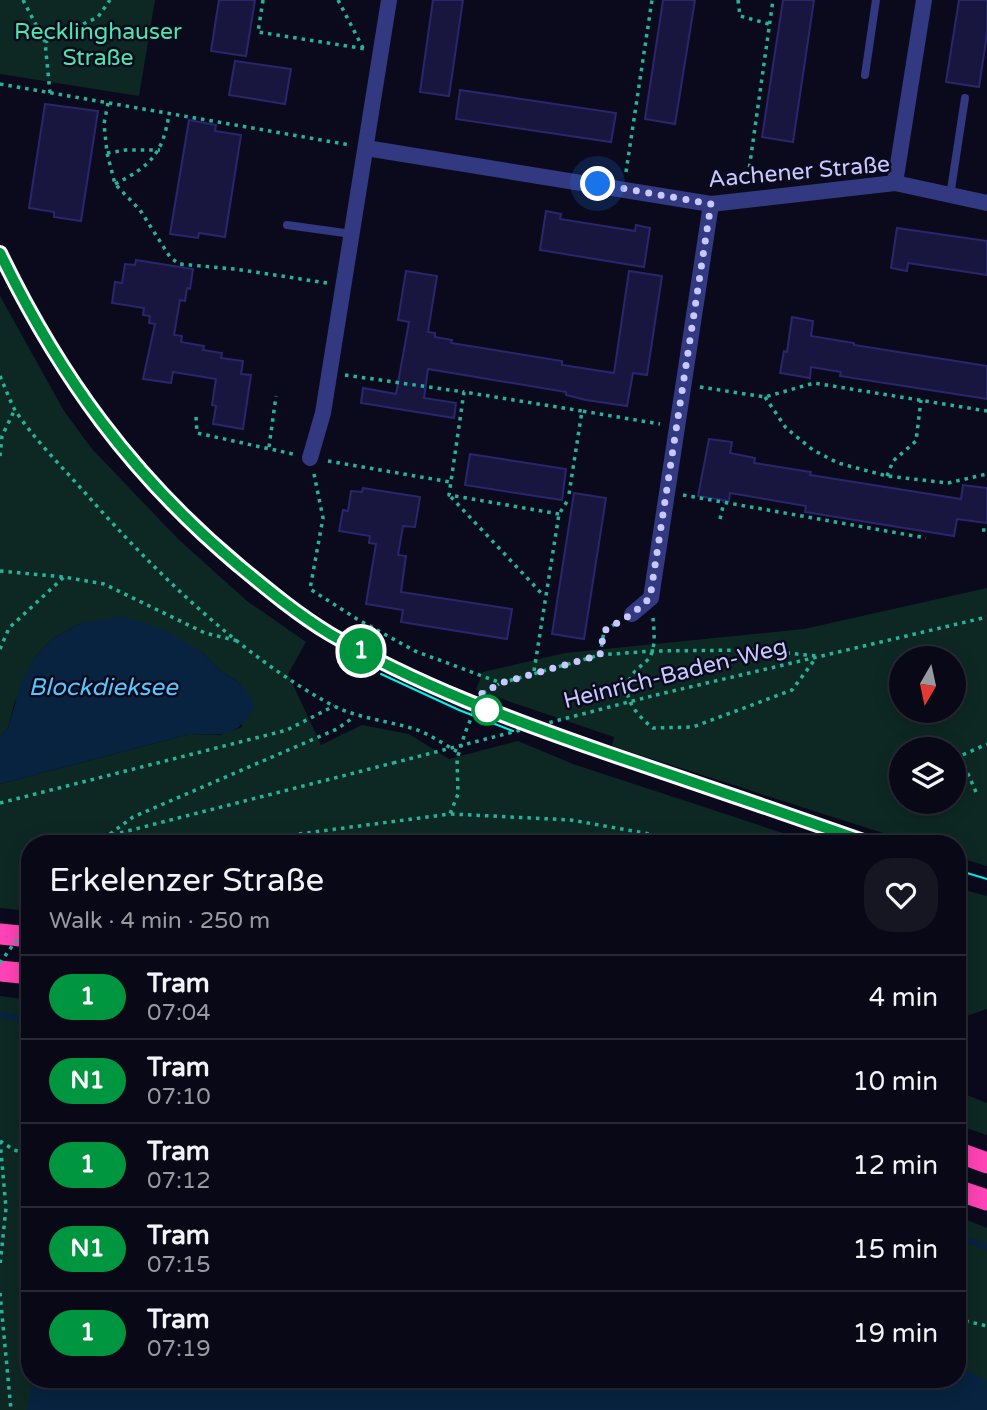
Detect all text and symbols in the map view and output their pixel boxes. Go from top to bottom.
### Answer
park label: Recklinghauser Straße [14,18,182,72]
street label: Aachener Straße [707,150,891,194]
your location [580,166,615,201]
line badge: 1 [338,628,384,674]
street label: Heinrich-Baden-Weg [560,633,790,715]
text: 1 [353,636,369,665]
north arrow [889,646,966,723]
map controls [889,646,966,814]
water label: Blockdieksee [28,673,179,702]
unlabelled marker [472,695,502,725]
button: layers [889,737,966,814]
button: heart [864,858,938,932]
text: Erkelenzer Straße [49,861,324,900]
text: Walk · 4 min · 250 m [49,907,270,935]
text: Tram [147,968,210,999]
text: 1 [80,982,95,1011]
text: 4 min [869,982,938,1013]
text: 07:04 [147,999,211,1027]
text: Tram [147,1052,210,1083]
text: N1 [70,1066,105,1095]
text: 10 min [852,1066,938,1097]
text: 07:10 [147,1083,211,1111]
text: Tram [147,1136,210,1167]
text: 1 [80,1150,95,1179]
text: 12 min [852,1150,938,1181]
text: 07:12 [147,1167,211,1195]
text: Tram [147,1220,210,1251]
text: N1 [70,1234,105,1263]
text: 15 min [852,1234,938,1265]
text: 07:15 [147,1251,211,1279]
text: Tram [147,1304,210,1335]
text: 1 [80,1318,95,1347]
text: 19 min [852,1318,938,1349]
text: 07:19 [147,1335,211,1363]

